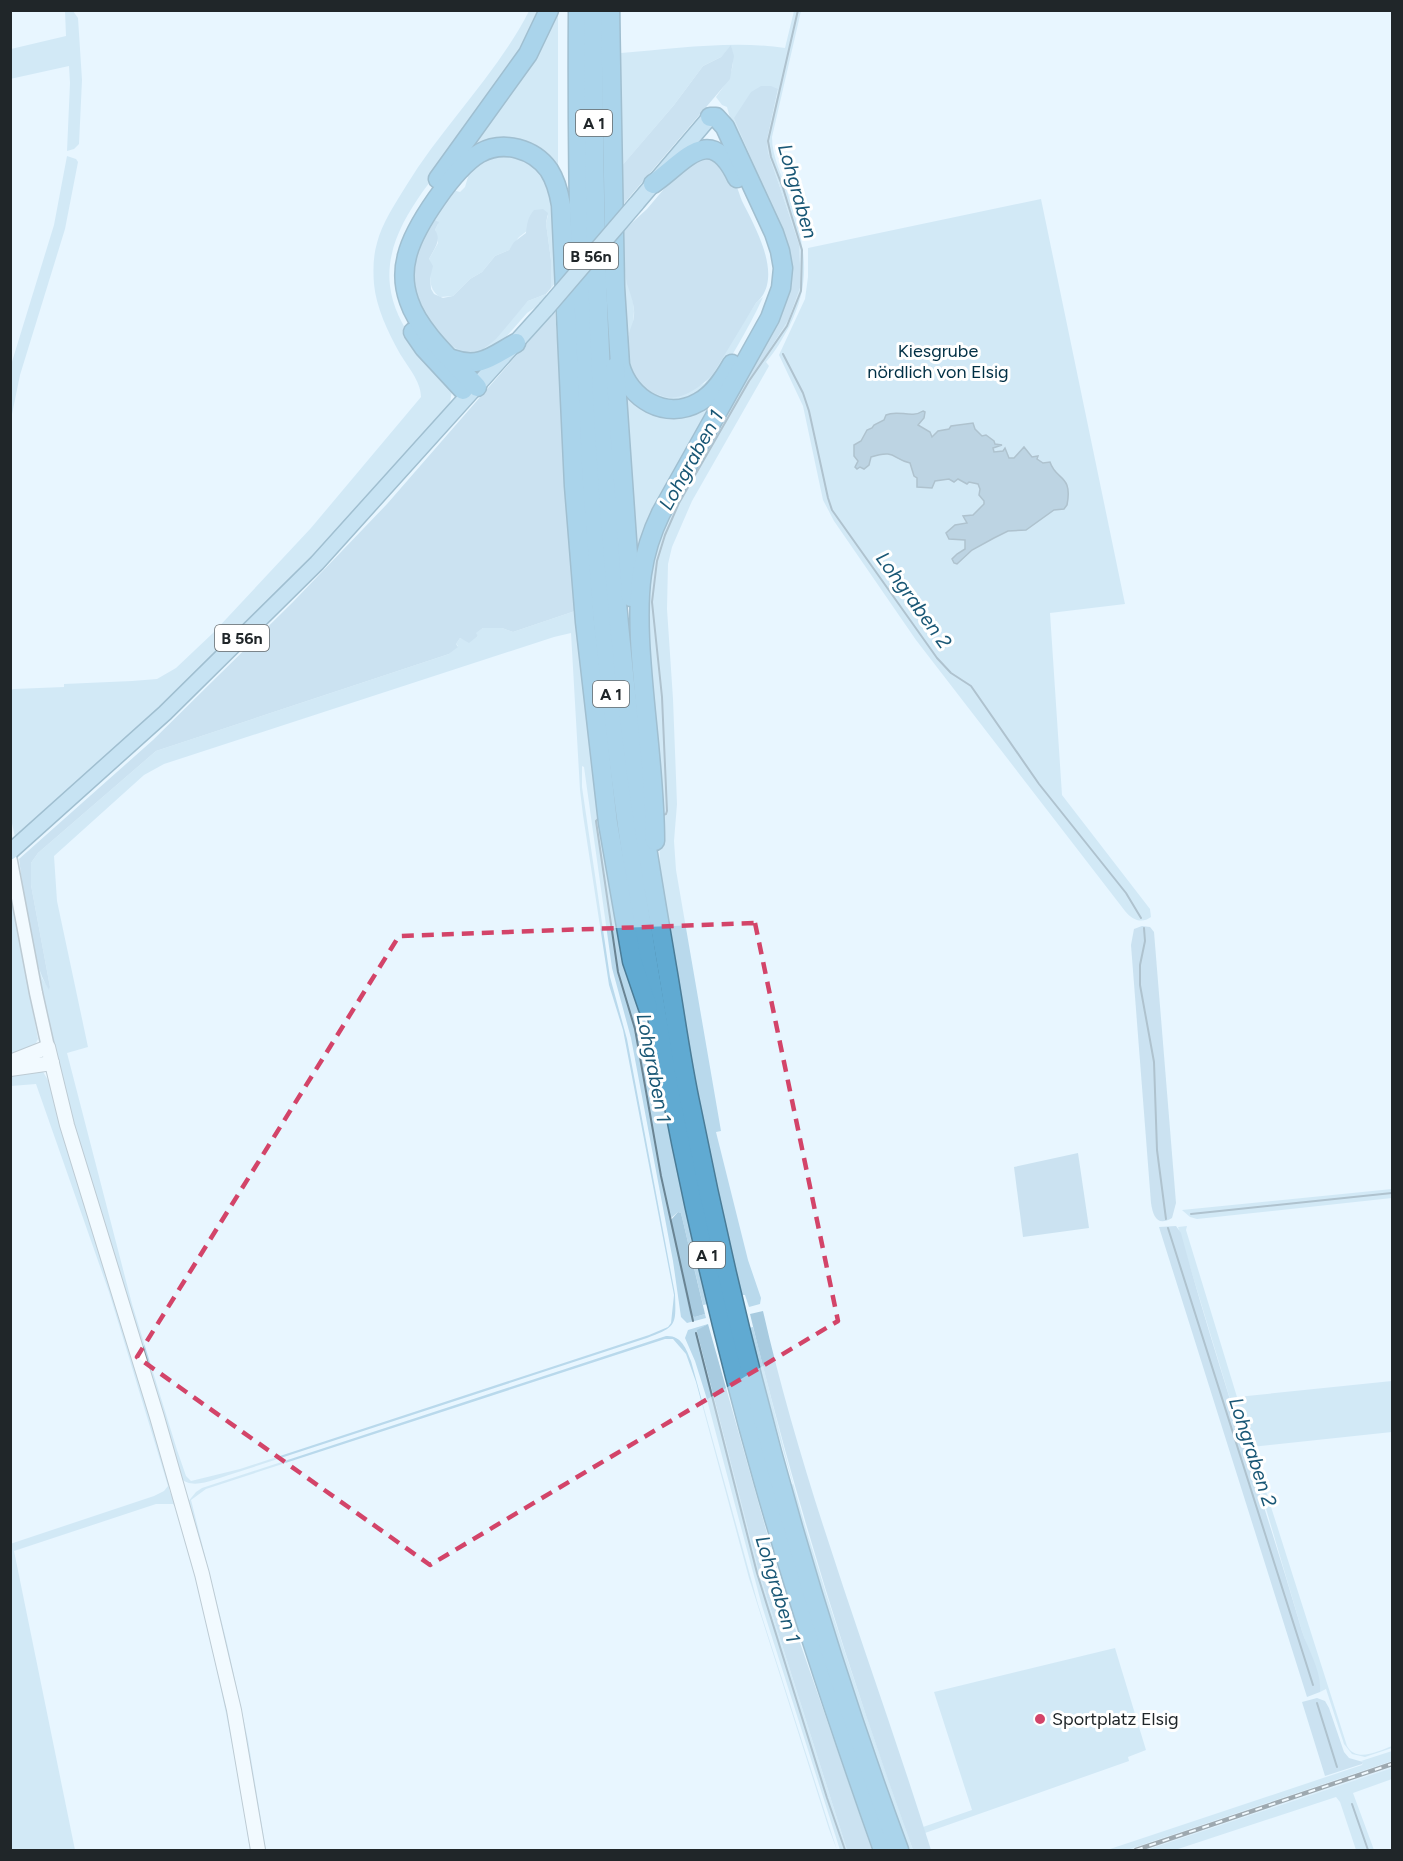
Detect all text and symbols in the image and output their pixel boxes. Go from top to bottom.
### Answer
road number: A 1 [576,110,612,136]
water label: Lohgraben [773,141,823,241]
road number: B 56n [564,243,618,269]
park label: Kiesgrube nördlich von Elsig [867,340,1009,383]
water label: Lohgraben 1 [654,406,728,514]
water label: Lohgraben 2 [871,547,957,653]
road number: B 56n [215,625,269,651]
road number: A 1 [593,681,629,707]
water label: Lohgraben 1 [632,1011,676,1125]
road number: A 1 [689,1242,725,1268]
water label: Lohgraben 2 [1224,1394,1282,1510]
water label: Lohgraben 1 [750,1533,806,1645]
place label: Sportplatz Elsig [1052,1708,1179,1730]
marker: Sportplatz Elsig [1033,1712,1047,1726]

